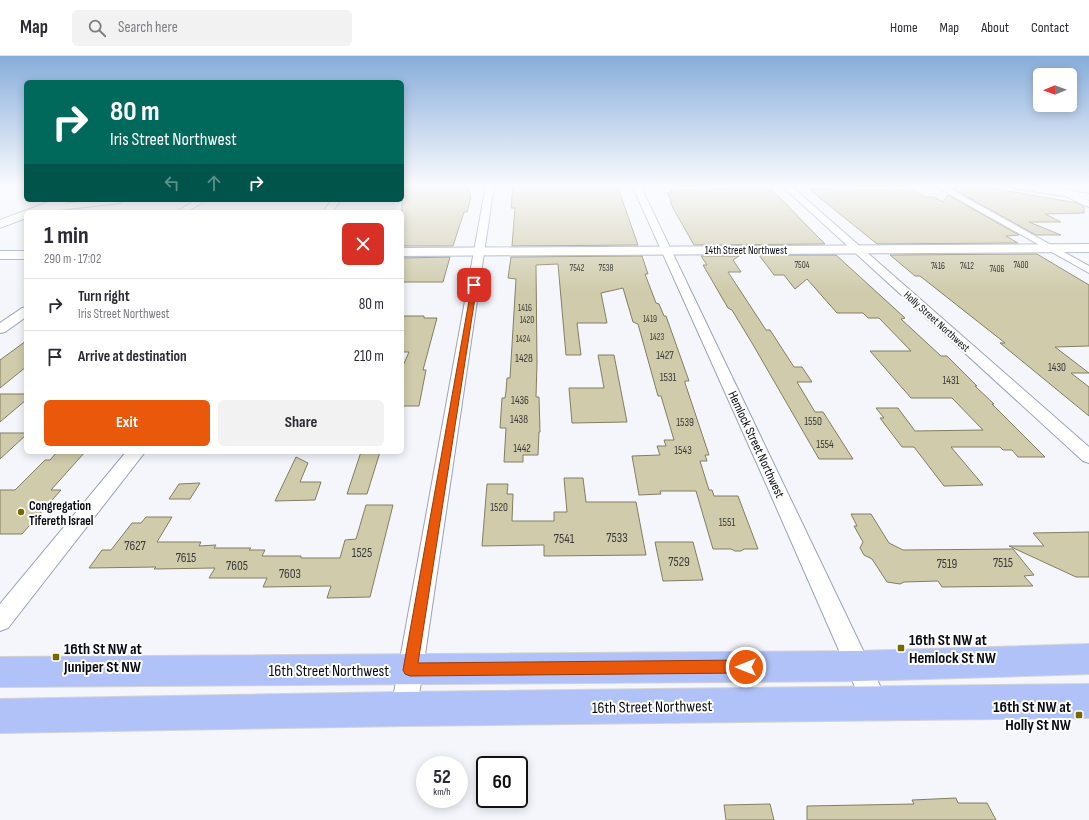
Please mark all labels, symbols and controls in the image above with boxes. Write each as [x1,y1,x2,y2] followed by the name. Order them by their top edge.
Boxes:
[72,10,352,46] search box
[20,16,48,39] text: Map
[86,17,108,39] icon: search
[118,18,178,37] text: Search here
[890,19,918,36] text: Home
[940,19,959,36] text: Map
[981,19,1009,36] text: About
[1031,19,1069,36] text: Contact
[1033,68,1077,112] north arrow
[1033,68,1077,112] map controls
[110,95,159,128] text: 80 m
[44,96,96,148] icon: right
[110,129,237,150] text: Iris Street Northwest
[161,172,183,194] icon: left
[203,172,225,194] icon: ahead
[245,172,267,194] icon: right
[44,221,89,250] text: 1 min
[342,223,384,265] button: close
[705,244,788,257] street label: 14th Street Northwest
[44,251,101,267] text: 290 m · 17:02
[795,260,810,271] house number: 7504
[1014,260,1028,271] house number: 7400
[931,261,945,272] house number: 7416
[960,261,974,272] house number: 7412
[570,263,585,274] house number: 7542
[599,263,614,274] house number: 7538
[990,264,1004,275] house number: 7406
[457,268,491,302] pin
[463,274,485,296] icon: arrive
[78,287,130,306] text: Turn right
[901,288,973,355] street label: Holly Street Northwest
[44,294,66,316] icon: right
[359,295,384,314] text: 80 m
[518,303,532,314] house number: 1416
[78,306,170,322] text: Iris Street Northwest
[643,314,657,325] house number: 1419
[520,315,534,326] house number: 1420
[650,332,664,343] house number: 1423
[516,334,530,345] house number: 1424
[44,346,66,368] icon: arrive
[78,347,187,366] text: Arrive at destination
[354,347,384,366] text: 210 m
[656,349,674,362] house number: 1427
[515,352,533,365] house number: 1428
[1048,361,1066,374] house number: 1430
[660,371,677,384] house number: 1531
[943,374,960,387] house number: 1431
[724,388,788,501] street label: Hemlock Street Northwest
[511,394,529,407] house number: 1436
[44,400,210,446] button: Exit
[218,400,384,446] button: Share
[510,413,528,426] house number: 1438
[804,415,822,428] house number: 1550
[676,416,694,429] house number: 1539
[816,438,834,451] house number: 1554
[513,442,531,455] house number: 1442
[674,444,692,457] house number: 1543
[29,498,94,529] place label: Congregation Tifereth Israel
[490,501,508,514] house number: 1520
[16,507,26,517] marker: Congregation Tifereth Israel
[719,516,735,529] house number: 1551
[606,530,628,546] house number: 7533
[554,531,575,547] house number: 7541
[124,538,147,554] house number: 7627
[352,545,372,561] house number: 1525
[176,550,196,566] house number: 7615
[668,554,690,570] house number: 7529
[993,555,1013,571] house number: 7515
[937,556,958,572] house number: 7519
[226,558,248,574] house number: 7605
[279,566,301,582] house number: 7603
[909,631,997,668] place label: 16th St NW at Hemlock St NW
[63,640,142,677] place label: 16th St NW at Juniper St NW
[896,643,906,653] marker: 16th St NW at Hemlock St NW
[725,646,767,688] position arrow
[51,652,61,662] marker: 16th St NW at Juniper St NW
[269,662,389,681] street label: 16th Street Northwest
[592,697,713,718] street label: 16th Street Northwest
[993,698,1072,735] place label: 16th St NW at Holly St NW
[1074,710,1084,720] marker: 16th St NW at Holly St NW
[476,756,528,808] speed limit sign: 60
[433,765,451,789] text: 52
[433,786,451,798] text: km/h

